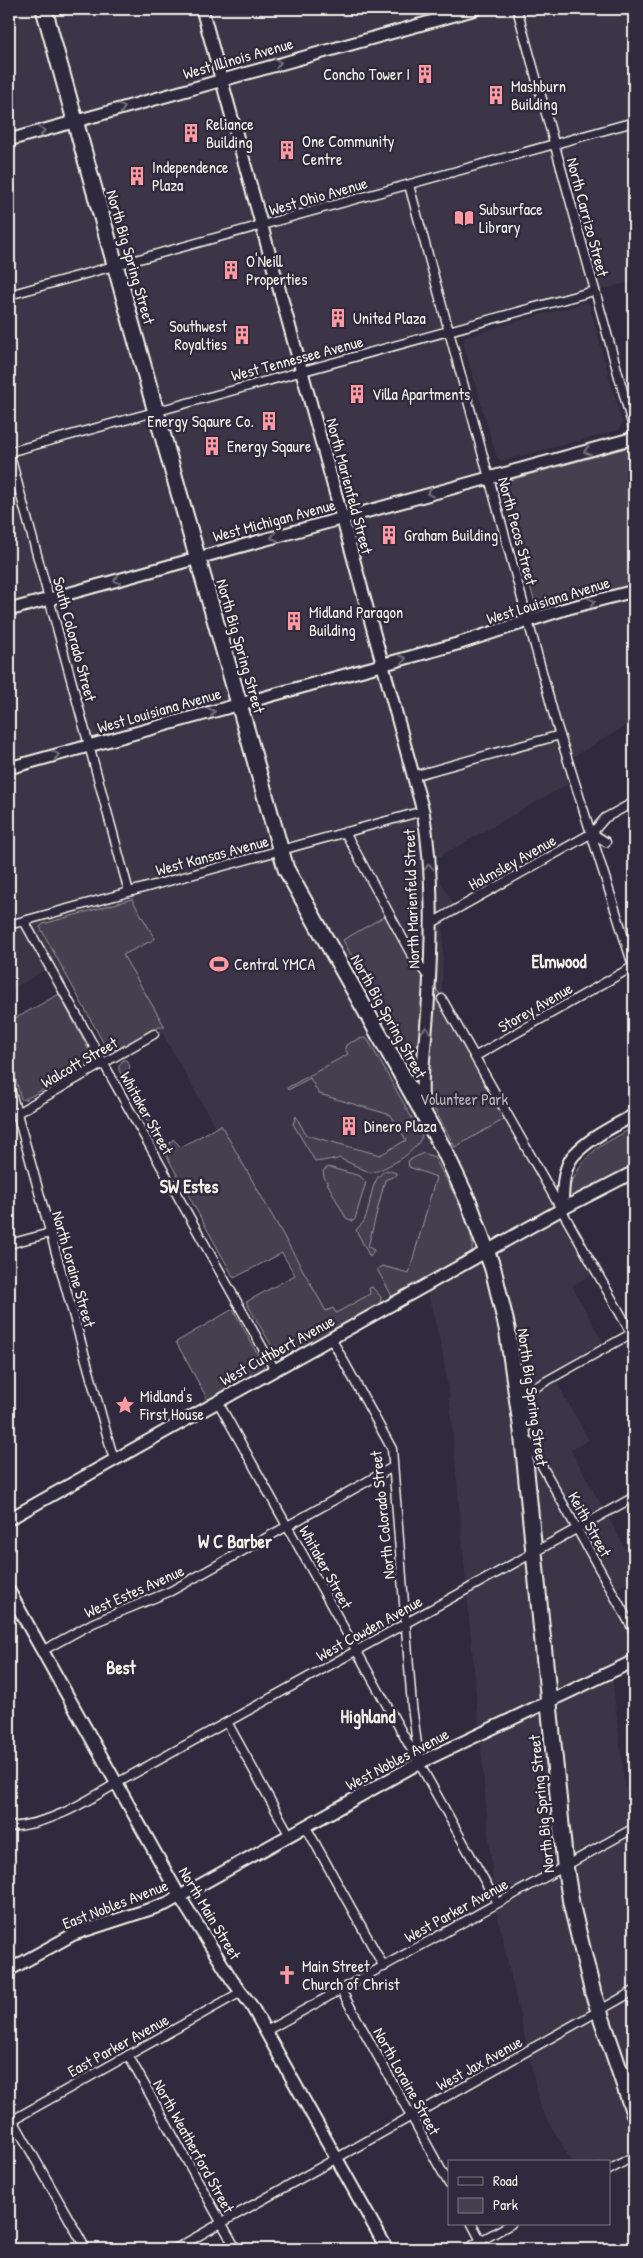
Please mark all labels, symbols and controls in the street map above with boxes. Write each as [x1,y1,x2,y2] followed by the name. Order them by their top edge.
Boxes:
[180,32,296,84] street label: West Illinois Avenue
[274,58,283,69] one-way arrow
[323,63,410,85] place label: Concho Tower I
[414,63,436,85] building icon: Concho Tower I
[511,75,566,115] place label: Mashburn Building
[485,84,507,106] building icon: Mashburn Building
[118,104,126,114] one-way arrow
[206,113,254,153] place label: Reliance Building
[180,122,202,144] building icon: Reliance Building
[38,126,47,137] one-way arrow
[302,130,395,170] place label: One Community Centre
[276,139,298,161] building icon: One Community Centre
[562,155,615,279] street label: North Carrizo Street
[152,156,229,196] place label: Independence Plaza
[126,165,148,187] building icon: Independence Plaza
[266,171,370,221] street label: West Ohio Avenue
[101,187,161,327] street label: North Big Spring Street
[479,198,543,238] place label: Subsurface Library
[453,207,475,229] library icon: Subsurface Library
[246,250,307,290] place label: O'Neill Properties
[220,259,242,281] building icon: O'Neill Properties
[327,307,349,329] building icon: United Plaza
[353,307,426,329] place label: United Plaza
[169,315,227,355] place label: Southwest Royalties
[231,324,253,346] building icon: Southwest Royalties
[229,330,366,386] street label: West Tennessee Avenue
[346,383,368,405] building icon: Villa Apartments
[372,383,470,405] place label: Villa Apartments
[147,410,254,432] place label: Energy Sqaure Co.
[258,410,280,432] building icon: Energy Sqaure Co.
[321,416,379,557] street label: North Marienfeld Street
[201,435,223,457] building icon: Energy Sqaure
[227,435,312,457] place label: Energy Sqaure
[584,445,592,455] one-way arrow
[493,475,543,588] street label: North Pecos Street
[427,488,435,498] one-way arrow
[210,493,338,547] street label: West Michigan Avenue
[378,524,400,546] building icon: Graham Building
[404,524,498,546] place label: Graham Building
[270,531,278,541] one-way arrow
[484,571,613,629] street label: West Louisiana Avenue
[48,574,102,704] street label: South Colorado Street
[113,574,122,585] one-way arrow
[211,576,271,716] street label: North Big Spring Street
[587,597,596,608] one-way arrow
[309,601,403,641] place label: Midland Paragon Building
[283,610,305,632] building icon: Midland Paragon Building
[398,655,406,665] one-way arrow
[95,682,224,738] street label: West Louisiana Avenue
[208,707,216,717] one-way arrow
[51,751,59,761] one-way arrow
[398,828,424,969] street label: North Marienfeld Street
[153,829,272,881] street label: West Kansas Avenue
[464,829,560,895] street label: Holmsley Avenue
[423,863,434,871] one-way arrow
[532,949,586,974] district label: Elmwood
[346,950,432,1082] street label: North Big Spring Street
[208,953,230,975] sports icon: Central YMCA
[234,953,316,975] place label: Central YMCA
[494,976,577,1037] street label: Storey Avenue
[420,1025,431,1033] one-way arrow
[37,1031,122,1093] street label: Walcott Street
[115,1067,179,1159] street label: Whitaker Street
[420,1088,508,1110] park label: Volunteer Park
[338,1115,360,1137] building icon: Dinero Plaza
[364,1115,436,1137] place label: Dinero Plaza
[160,1174,218,1199] district label: SW Estes
[47,1208,101,1330] street label: North Loraine Street
[216,1309,339,1391] street label: West Cuthbert Avenue
[512,1327,554,1468] street label: North Big Spring Street
[139,1385,205,1425] place label: Midland's First House
[114,1394,136,1416] place icon: Midland's First House
[364,1449,400,1580] street label: North Colorado Street
[563,1487,617,1561] street label: Keith Street
[294,1521,358,1613] street label: Whitaker Street
[198,1529,272,1554] district label: W C Barber
[81,1559,188,1623] street label: West Estes Avenue
[312,1589,427,1666] street label: West Cowden Avenue
[106,1655,137,1680] district label: Best
[340,1704,396,1730] district label: Highland
[341,1722,453,1796] street label: West Nobles Avenue
[523,1733,559,1874] street label: North Big Spring Street
[174,1863,247,1964] street label: North Main Street
[400,1872,512,1948] street label: West Parker Avenue
[59,1874,171,1934] street label: East Nobles Avenue
[302,1955,400,1995] place label: Main Street Church of Christ
[276,1964,298,1986] church icon: Main Street Church of Christ
[64,2008,173,2082] street label: East Parker Avenue
[368,2023,446,2139] street label: North Loraine Street
[432,2030,527,2096] street label: West Jax Avenue
[148,2075,240,2217] street label: North Weatherford Street
[448,2160,610,2226] legend
[493,2170,518,2191] text: Road
[493,2194,518,2215] text: Park

